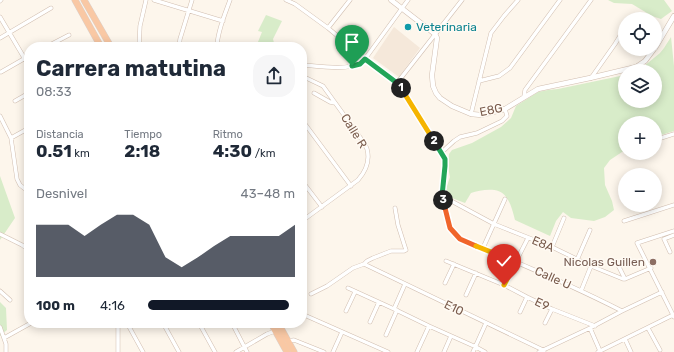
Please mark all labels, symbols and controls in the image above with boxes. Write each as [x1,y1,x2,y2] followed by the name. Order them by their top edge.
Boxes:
[618,12,662,212] map controls
[618,12,662,56] button: locate
[416,20,477,34] place label: Veterinaria
[403,22,413,32] marker: Veterinaria
[335,25,369,66] pin
[341,31,363,53] icon: arrive
[36,55,226,82] text: Carrera matutina
[253,55,295,97] button: share
[618,64,662,108] button: layers
[391,78,411,98] pin: 1
[398,81,404,94] text: 1
[36,84,71,99] text: 08:33
[478,101,504,119] street label: E8G
[338,111,370,151] street label: Calle R
[618,116,662,160] button: +
[36,128,84,141] text: Distancia
[124,128,162,141] text: Tiempo
[213,128,243,141] text: Ritmo
[424,131,444,151] pin: 2
[430,134,438,147] text: 2
[36,141,72,161] text: 0.51
[124,141,160,161] text: 2:18
[213,141,252,161] text: 4:30
[72,147,90,160] text: km
[252,147,275,160] text: /km
[618,168,662,212] button: −
[36,186,87,201] text: Desnivel
[241,186,295,201] text: 43–48 m
[433,190,453,210] pin: 3
[439,193,447,206] text: 3
[530,233,556,255] street label: E8A
[487,244,521,285] pin
[493,250,515,272] icon: check
[564,255,645,269] place label: Nicolas Guillen
[648,257,658,267] marker: Nicolas Guillen
[533,264,573,292] street label: Calle U
[533,295,551,313] street label: E9
[442,297,466,319] street label: E10
[36,298,75,313] text: 100 m
[100,298,125,313] text: 4:16

